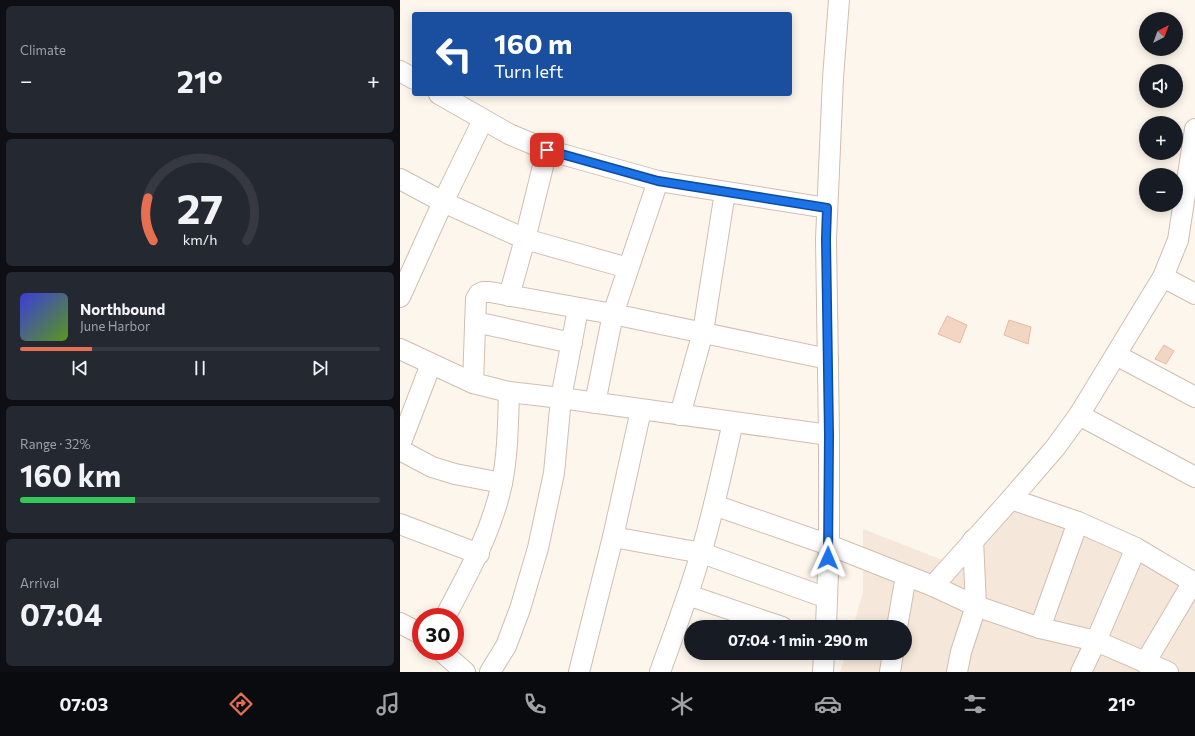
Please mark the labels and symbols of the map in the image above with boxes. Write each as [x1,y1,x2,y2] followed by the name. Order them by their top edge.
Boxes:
[1139,12,1183,56] north arrow
[530,133,564,167] pin
[807,537,849,579] position arrow
[412,608,464,660] speed limit sign: 30

